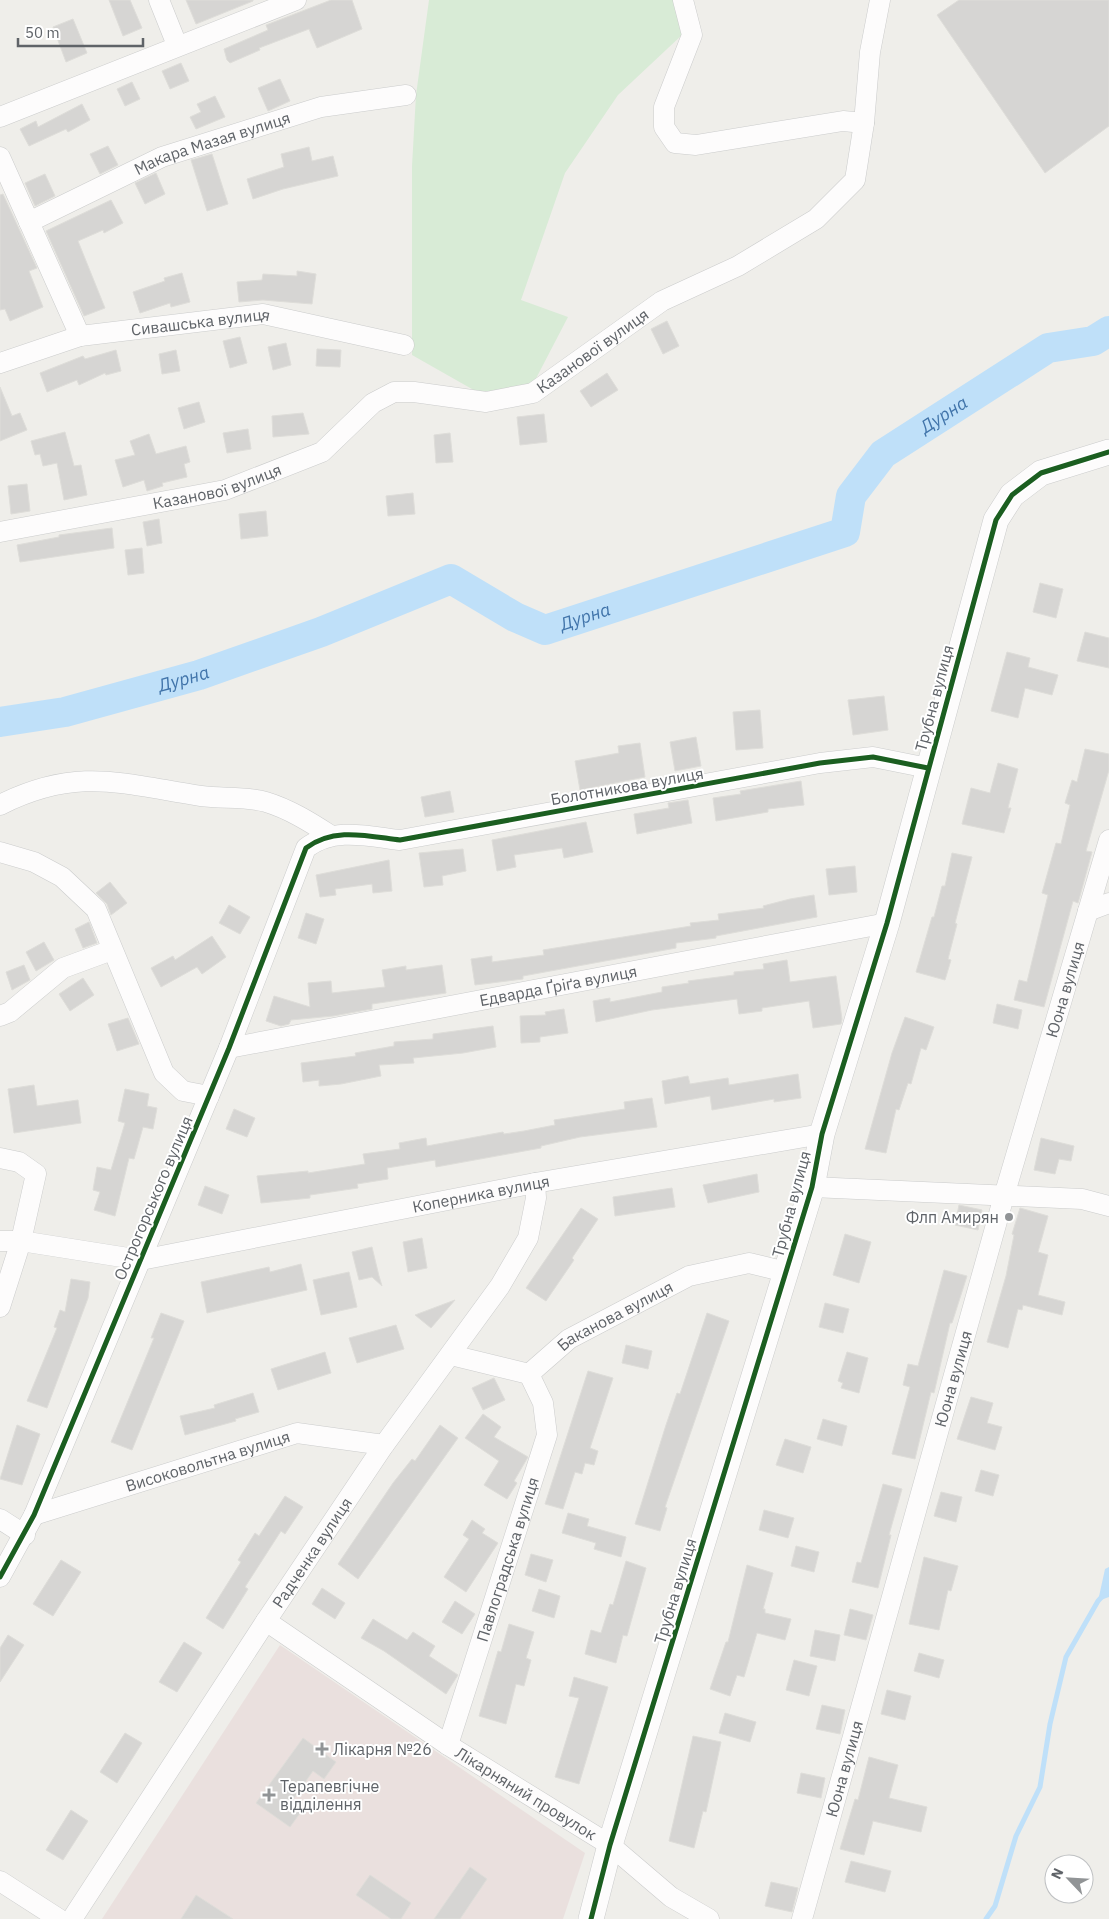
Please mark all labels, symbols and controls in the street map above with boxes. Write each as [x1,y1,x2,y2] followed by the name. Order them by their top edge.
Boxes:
[18,15,142,47] scale bar
[25,23,60,42] text: 50 m
[131,107,293,179] street label: Макара Мазая вулиця
[130,304,272,340] street label: Сивашська вулиця
[533,304,652,397] street label: Казанової вулиця
[914,391,972,439] water label: Дурна
[151,459,284,513] street label: Казанової вулиця
[555,597,613,636] water label: Дурна
[910,643,958,753] street label: Трубна вулиця
[154,660,212,697] water label: Дурна
[549,763,705,809] street label: Болотникова вулиця
[1041,939,1089,1040] street label: Юона вулиця
[478,961,639,1010] street label: Едварда Ґріґа вулиця
[109,1113,197,1283] street label: Острогорського вулиця
[767,1149,815,1259] street label: Трубна вулиця
[411,1171,551,1217] street label: Коперника вулиця
[906,1207,999,1227] place label: Флп Амирян
[1003,1211,1015,1223] marker: Флп Амирян
[553,1276,676,1355] street label: Баканова вулиця
[930,1328,976,1429] street label: Юона вулиця
[123,1426,292,1496] street label: Високовольтна вулиця
[472,1474,543,1644] street label: Павлоградська вулиця
[268,1494,356,1612] street label: Радченка вулиця
[649,1536,701,1646] street label: Трубна вулиця
[821,1718,867,1819] street label: Юона вулиця
[333,1739,432,1759] place label: Лікарня №26
[315,1742,329,1756] marker: Лікарня №26
[452,1742,601,1844] street label: Лікарняний провулок
[280,1776,380,1814] place label: Терапевгічне відділення
[262,1788,276,1802] marker: Терапевгічне відділення
[1044,1854,1094,1904] north arrow
[1047,1865,1068,1882] text: N

